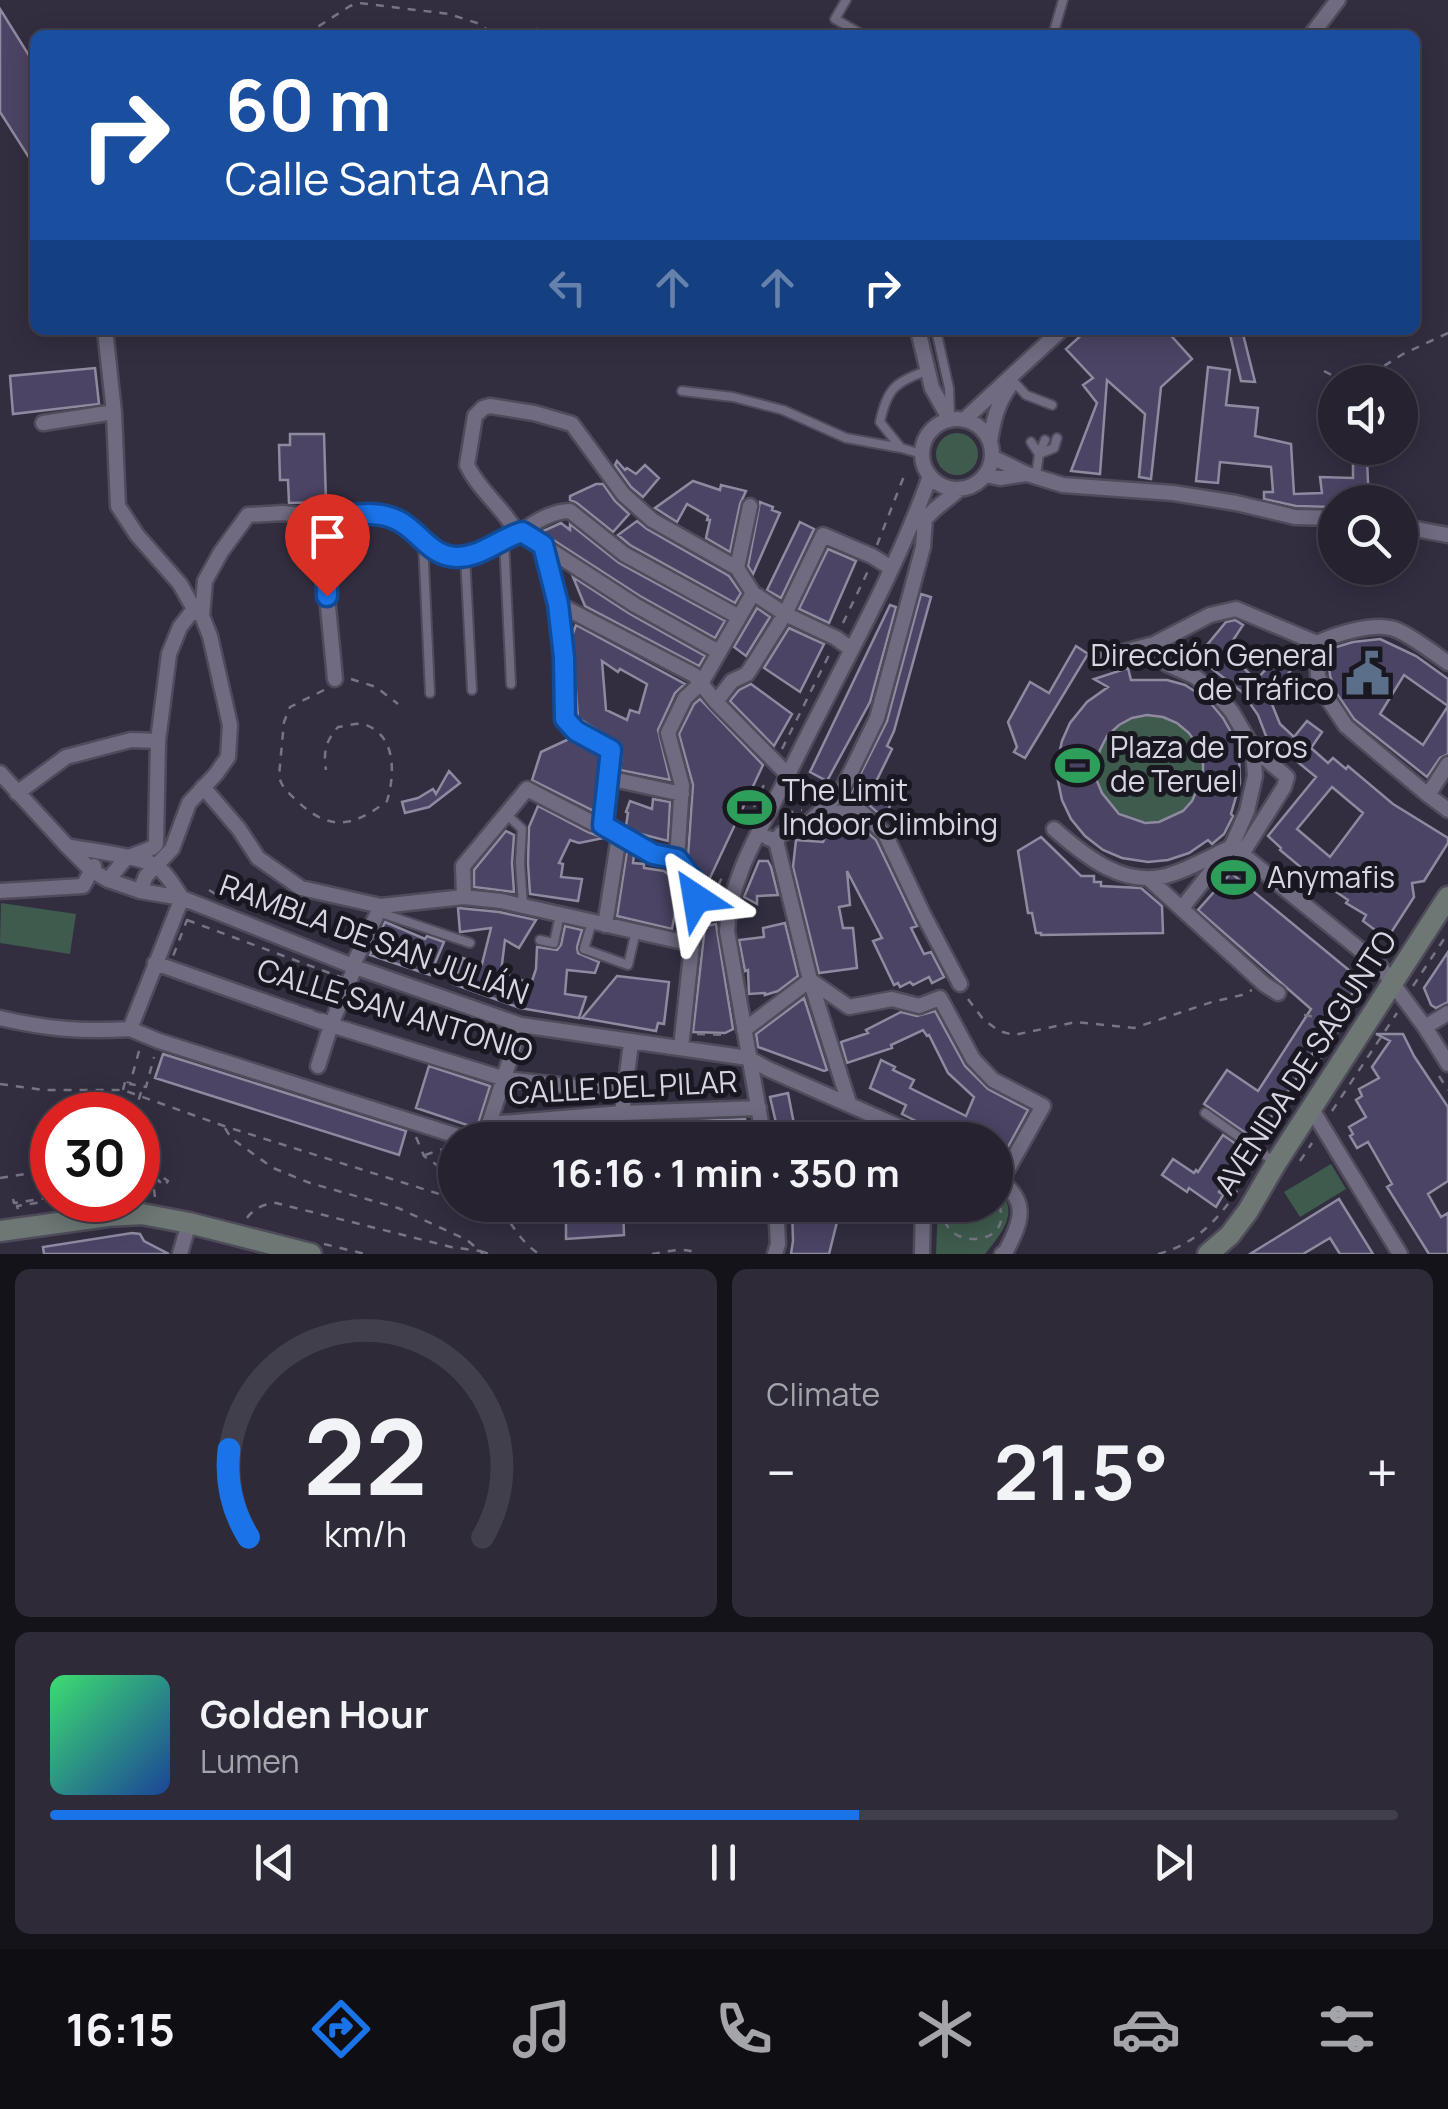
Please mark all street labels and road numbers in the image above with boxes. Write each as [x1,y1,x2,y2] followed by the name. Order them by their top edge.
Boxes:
[214,864,535,1014] street label: RAMBLA DE SAN JULIÁN
[1204,922,1405,1202] street label: AVENIDA DE SAGUNTO
[253,948,538,1071] street label: CALLE SAN ANTONIO
[507,1060,738,1113] street label: CALLE DEL PILAR

